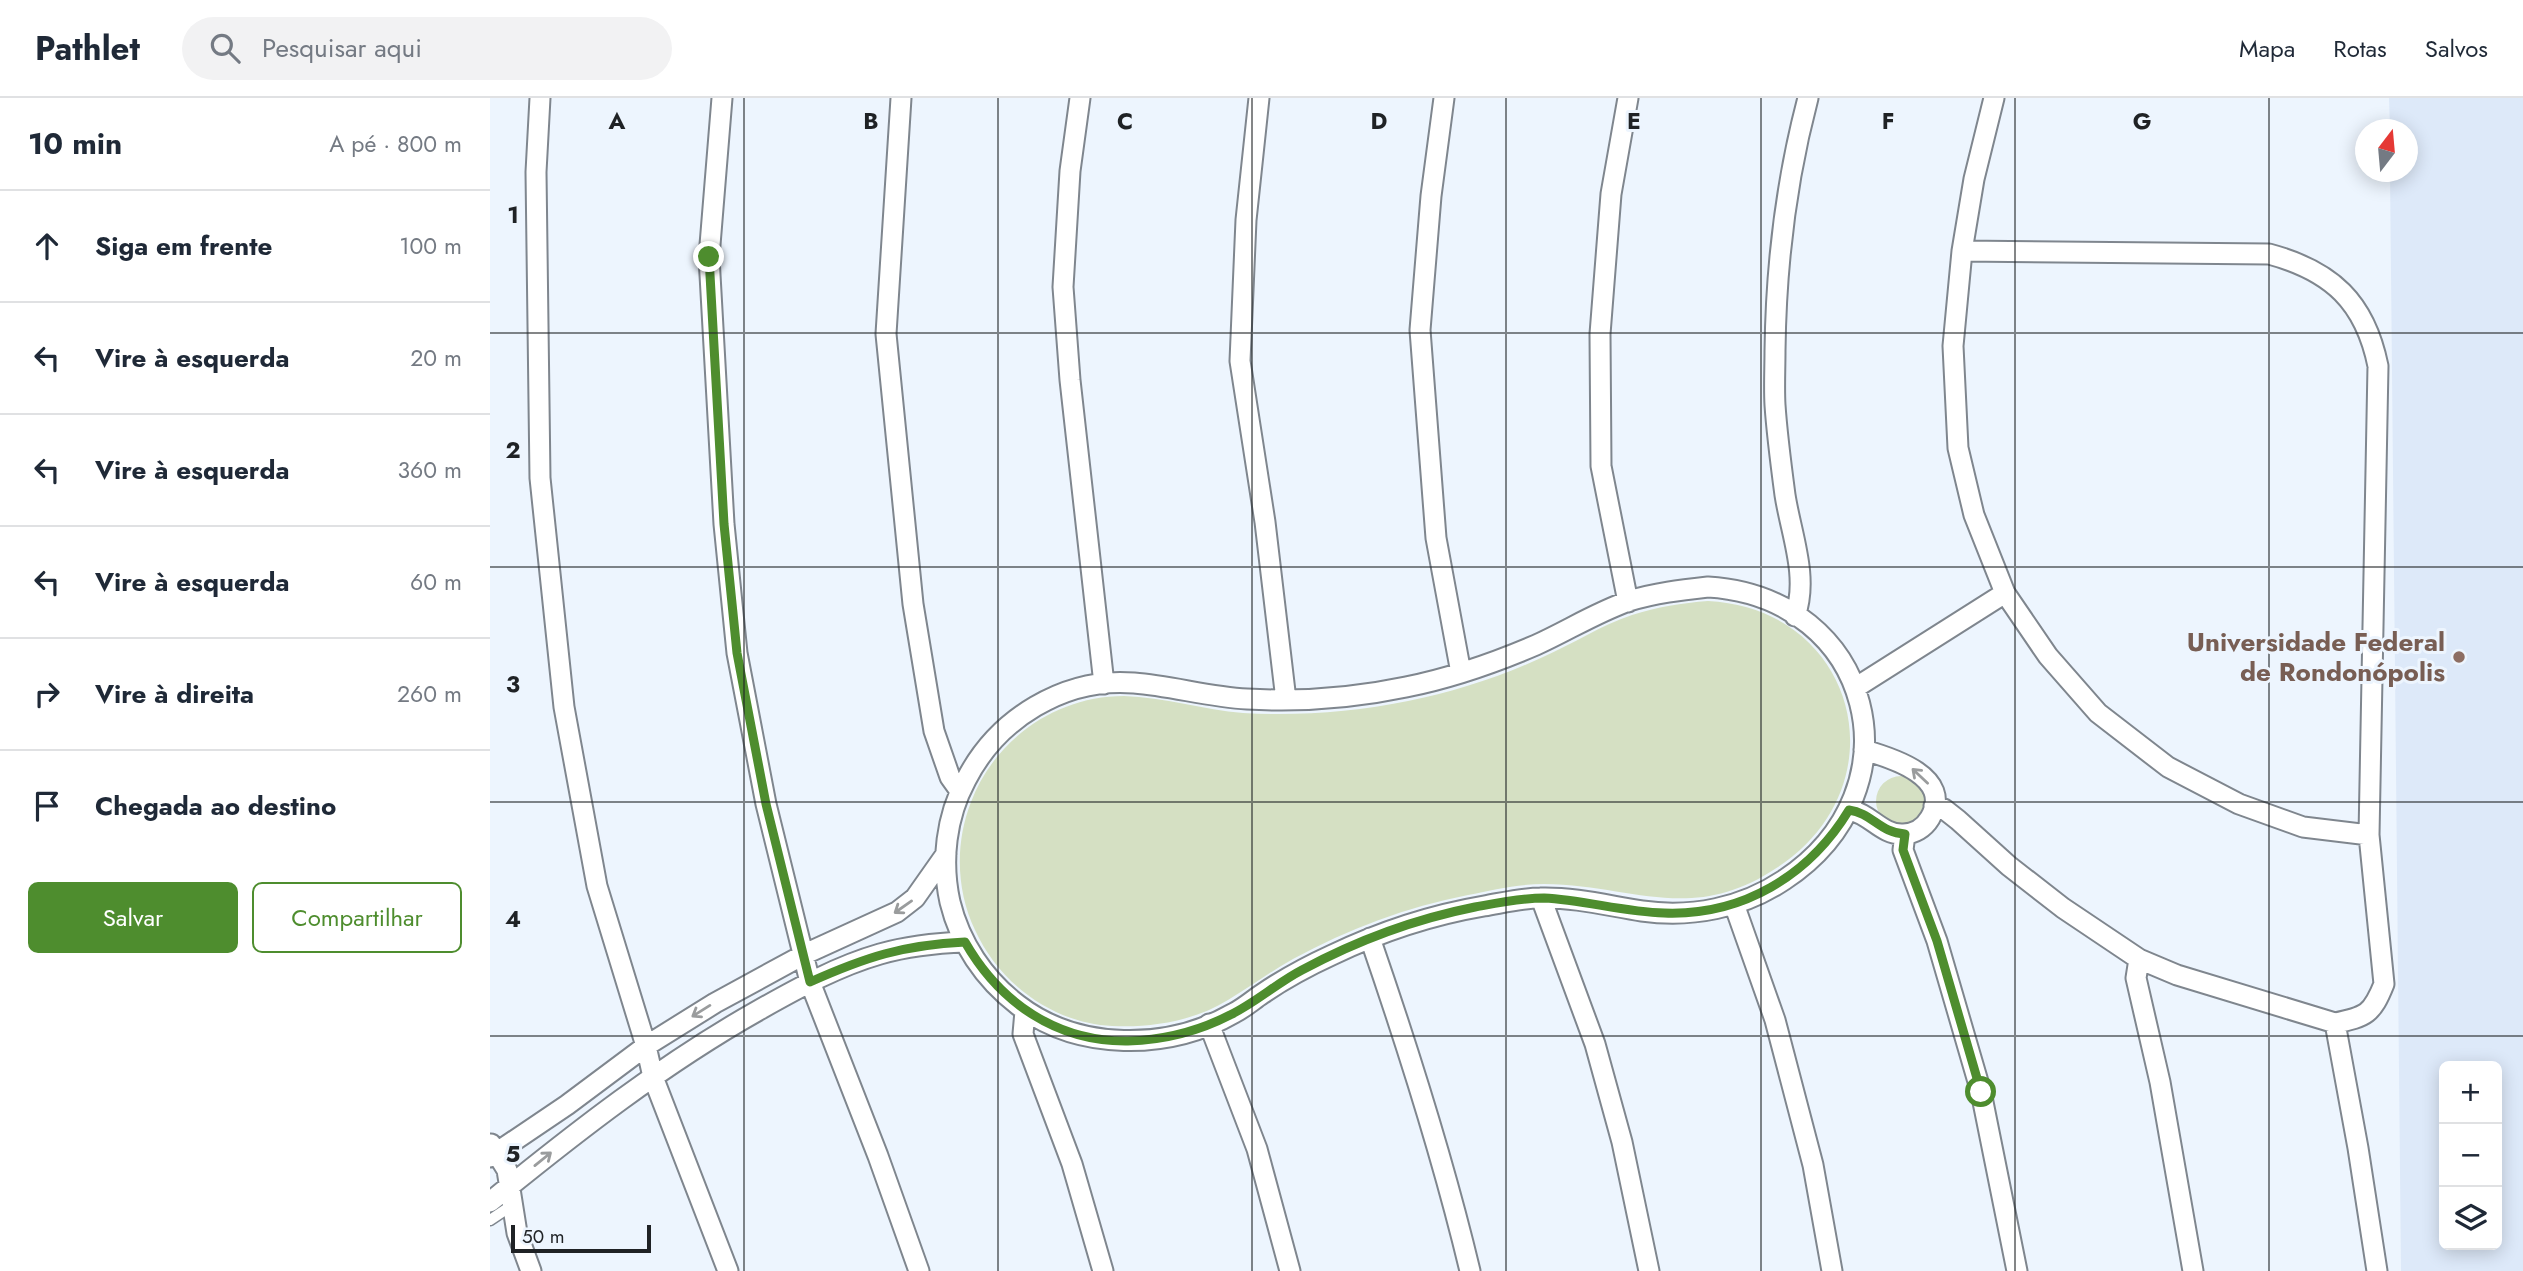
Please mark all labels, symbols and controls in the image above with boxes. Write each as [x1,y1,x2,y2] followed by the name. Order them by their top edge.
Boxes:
[182,17,672,80] search box
[35,25,140,72] text: Pathlet
[206,29,244,67] icon: search
[262,29,422,67] text: Pesquisar aqui
[2239,31,2295,66] text: Mapa
[2333,31,2387,66] text: Rotas
[2425,31,2488,66] text: Salvos
[608,104,626,138] text: A
[863,104,879,138] text: B
[1117,104,1133,138] text: C
[1371,104,1388,138] text: D
[1627,104,1641,138] text: E
[1882,104,1894,138] text: F
[2133,104,2151,138] text: G
[2355,119,2418,182] north arrow
[28,122,122,165] text: 10 min
[329,127,462,161] text: A pé · 800 m
[507,198,519,232] text: 1
[28,227,66,265] icon: ahead
[95,227,272,265] text: Siga em frente
[399,229,462,263] text: 100 m
[693,241,724,272] route end
[28,339,66,377] icon: left
[95,339,290,377] text: Vire à esquerda
[410,341,462,375] text: 20 m
[505,433,521,467] text: 2
[28,451,66,489] icon: left
[95,451,290,489] text: Vire à esquerda
[398,453,462,487] text: 360 m
[28,563,66,601] icon: left
[95,563,290,601] text: Vire à esquerda
[410,565,462,599] text: 60 m
[2187,623,2445,691] place label: Universidade Federal de Rondonópolis
[2451,649,2467,665] marker: Universidade Federal de Rondonópolis
[506,667,520,701] text: 3
[28,675,66,713] icon: right
[95,675,254,713] text: Vire à direita
[397,677,462,711] text: 260 m
[1912,768,1930,785] one-way arrow
[28,787,66,825] icon: arrive
[95,787,336,825] text: Chegada ao destino
[28,882,238,953] button: Salvar
[252,882,462,953] button: Compartilhar
[894,900,913,914] one-way arrow
[505,902,521,936] text: 4
[692,1005,712,1019] one-way arrow
[2439,1061,2502,1250] map controls
[2439,1061,2502,1124] button: +
[1965,1076,1996,1107] route start
[2439,1124,2502,1187] button: −
[506,1137,520,1171] text: 5
[534,1152,552,1167] one-way arrow
[2439,1187,2502,1250] button: layers
[511,1222,651,1254] scale bar
[522,1223,565,1250] text: 50 m

